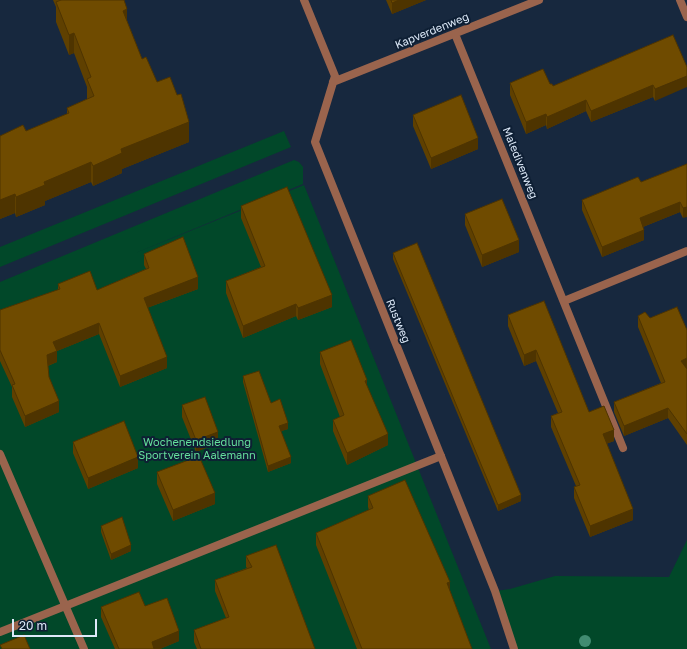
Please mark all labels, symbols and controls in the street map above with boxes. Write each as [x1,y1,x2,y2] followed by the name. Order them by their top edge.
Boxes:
[393,10,471,52] street label: Kapverdenweg
[500,125,540,201] street label: Maledivenweg
[383,297,413,345] street label: Rustweg
[138,436,256,462] park label: Wochenendsiedlung Sportverein Aalemann
[14,611,99,637] scale bar
[19,618,47,633] text: 20 m

